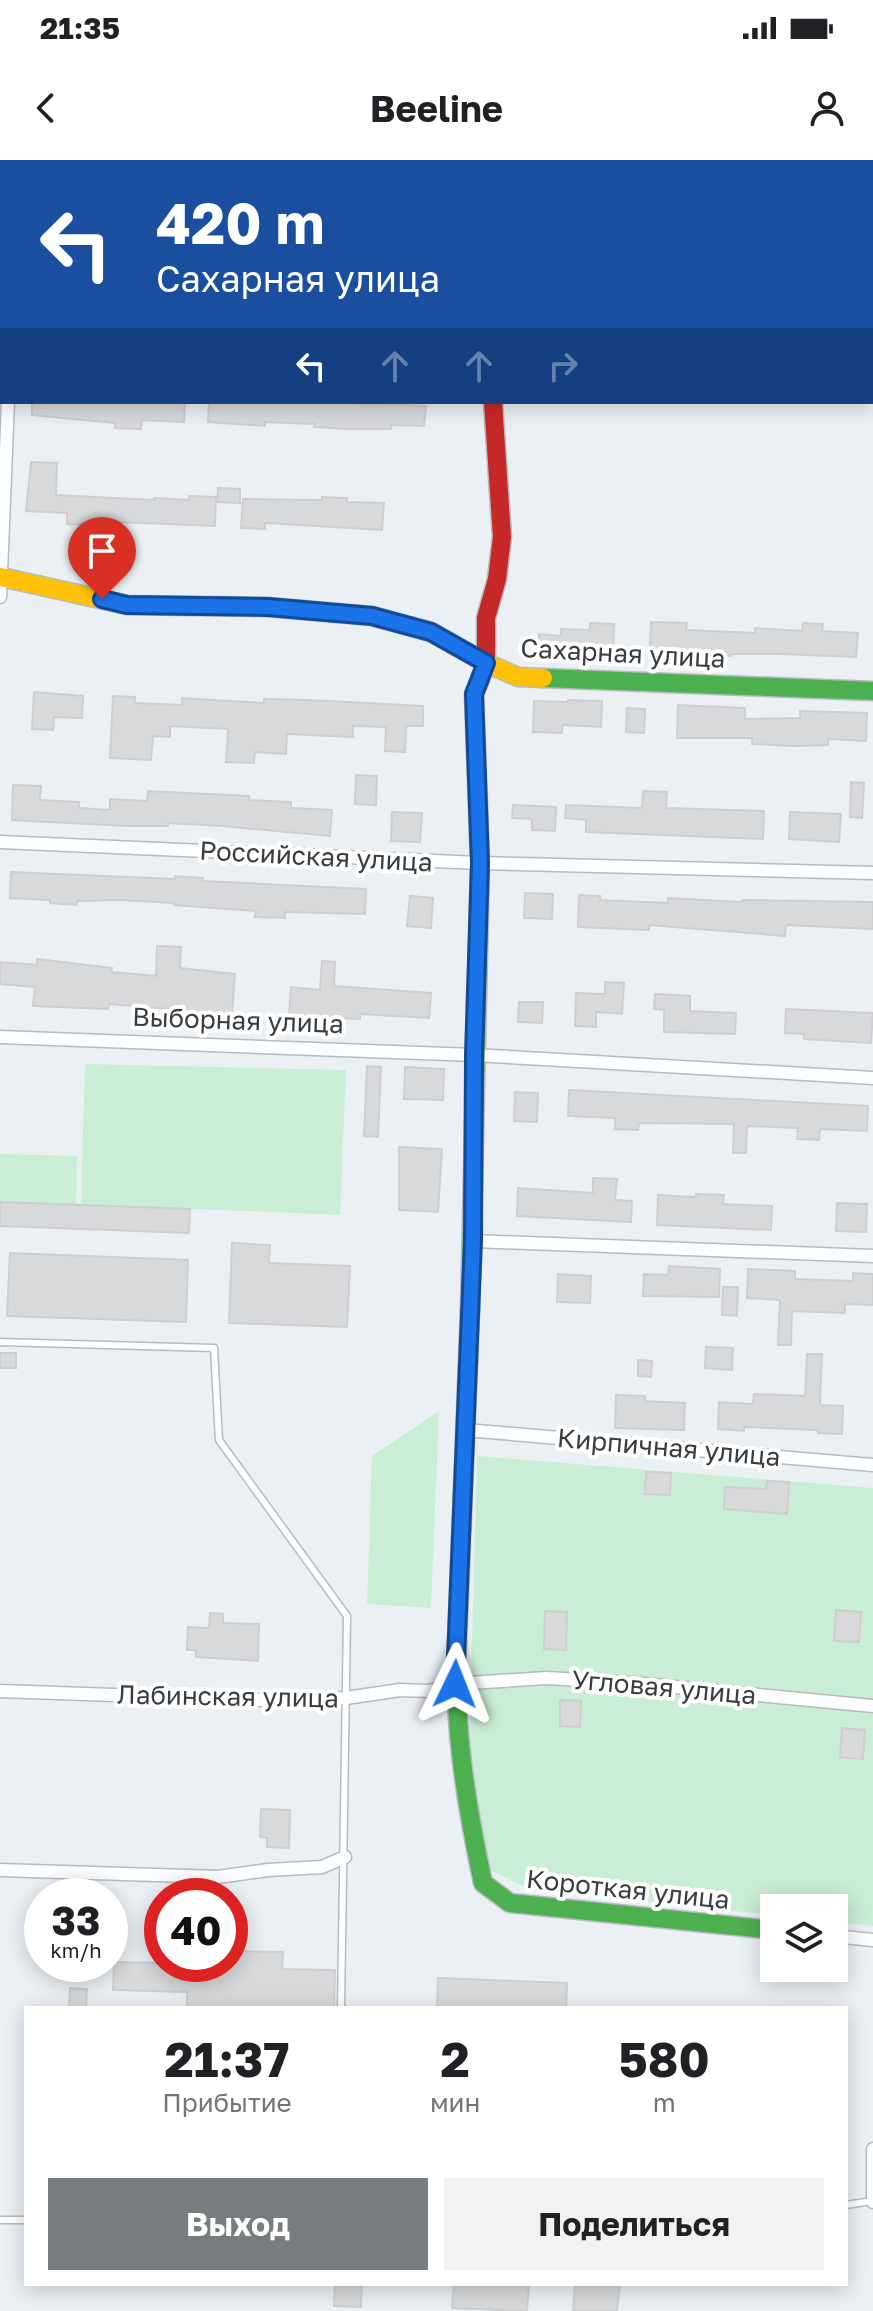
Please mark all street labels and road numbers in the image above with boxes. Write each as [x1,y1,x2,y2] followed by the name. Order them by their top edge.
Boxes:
[520,632,726,674] street label: Сахарная улица
[199,834,433,878] street label: Российская улица
[132,1001,344,1039] street label: Выборная улица
[556,1422,782,1472] street label: Кирпичная улица
[571,1663,757,1711] street label: Угловая улица
[117,1679,339,1713] street label: Лабинская улица
[525,1863,731,1915] street label: Короткая улица

